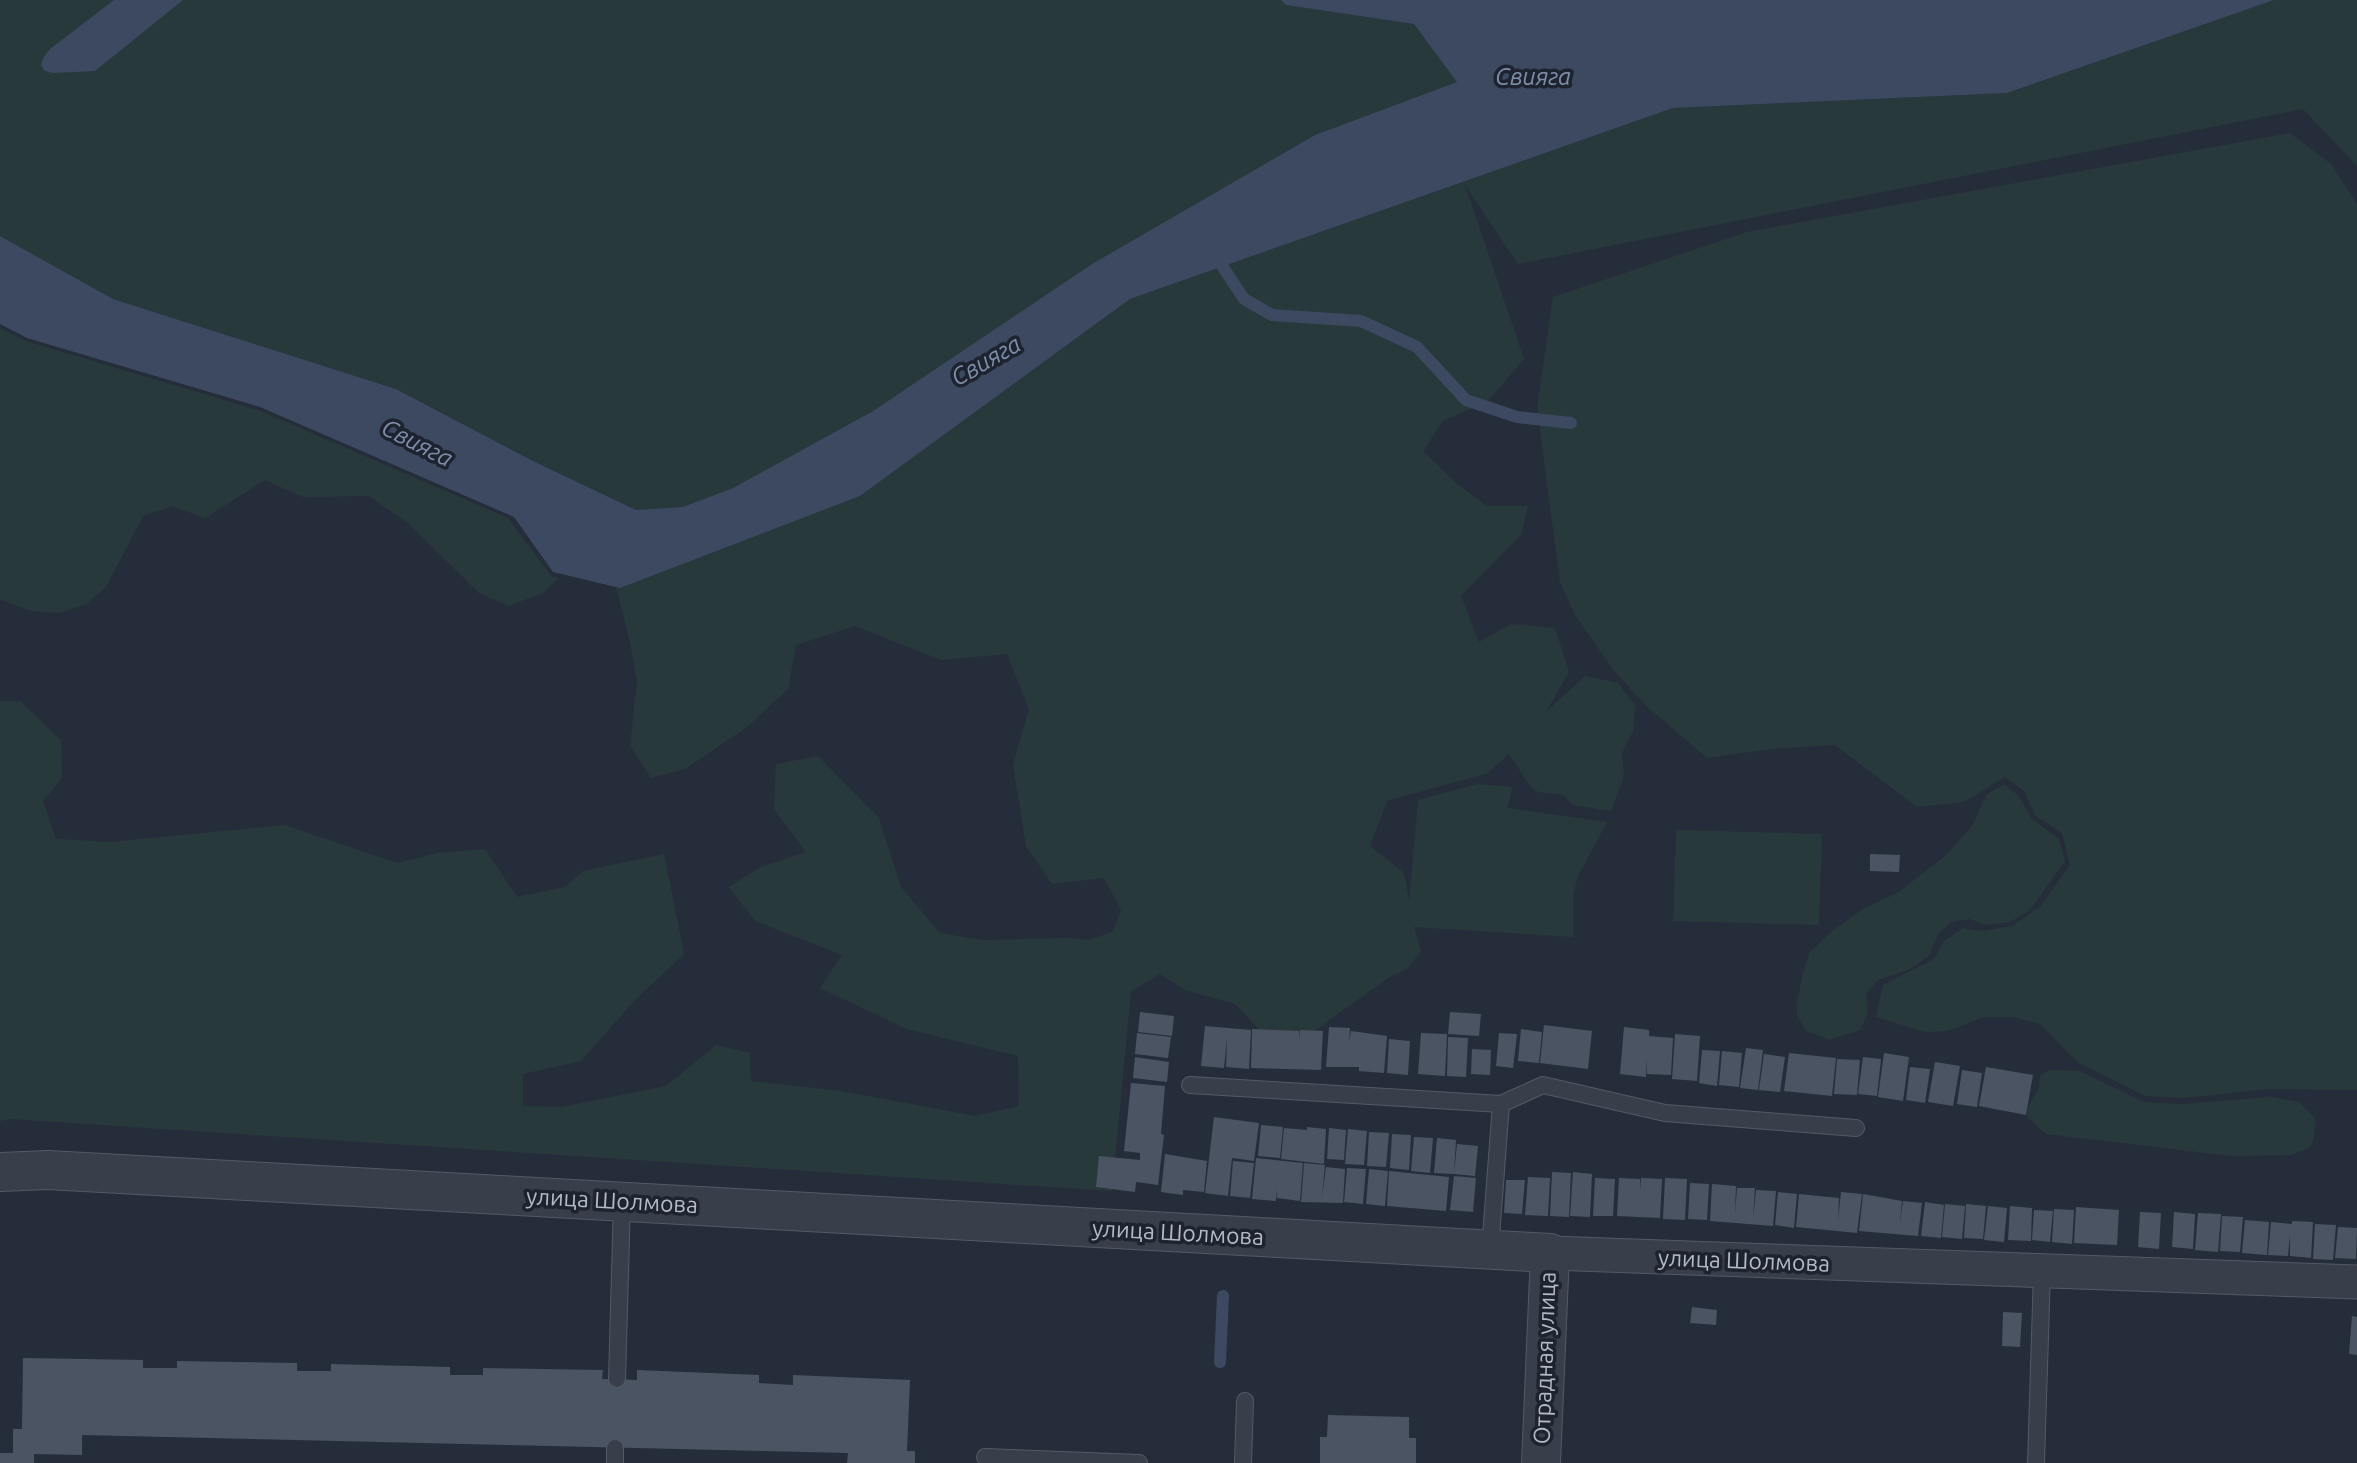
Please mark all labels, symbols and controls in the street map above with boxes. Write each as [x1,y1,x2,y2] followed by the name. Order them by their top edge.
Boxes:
[1495,63,1571,91] water label: Свияга
[946,330,1026,392] water label: Свияга
[377,413,457,473] water label: Свияга
[525,1183,699,1219] street label: улица Шолмова
[1091,1215,1265,1251] street label: улица Шолмова
[1657,1244,1831,1278] street label: улица Шолмова
[1528,1271,1562,1445] street label: Отрадная улица

